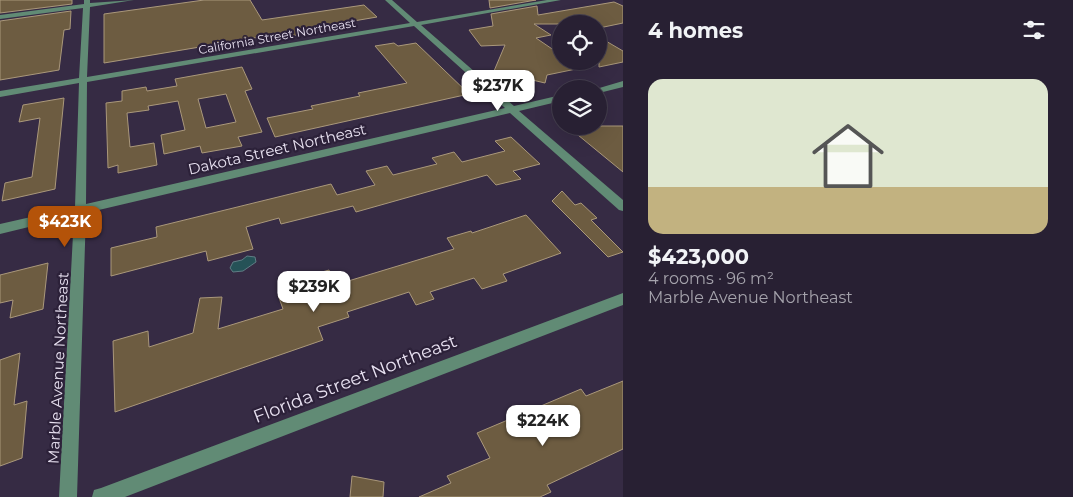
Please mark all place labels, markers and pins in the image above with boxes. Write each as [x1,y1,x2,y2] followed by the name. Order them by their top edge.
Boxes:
[463,70,533,112] pin: $237K
[30,206,100,248] pin: $423K
[279,270,349,313] pin: $239K
[508,404,578,447] pin: $224K

